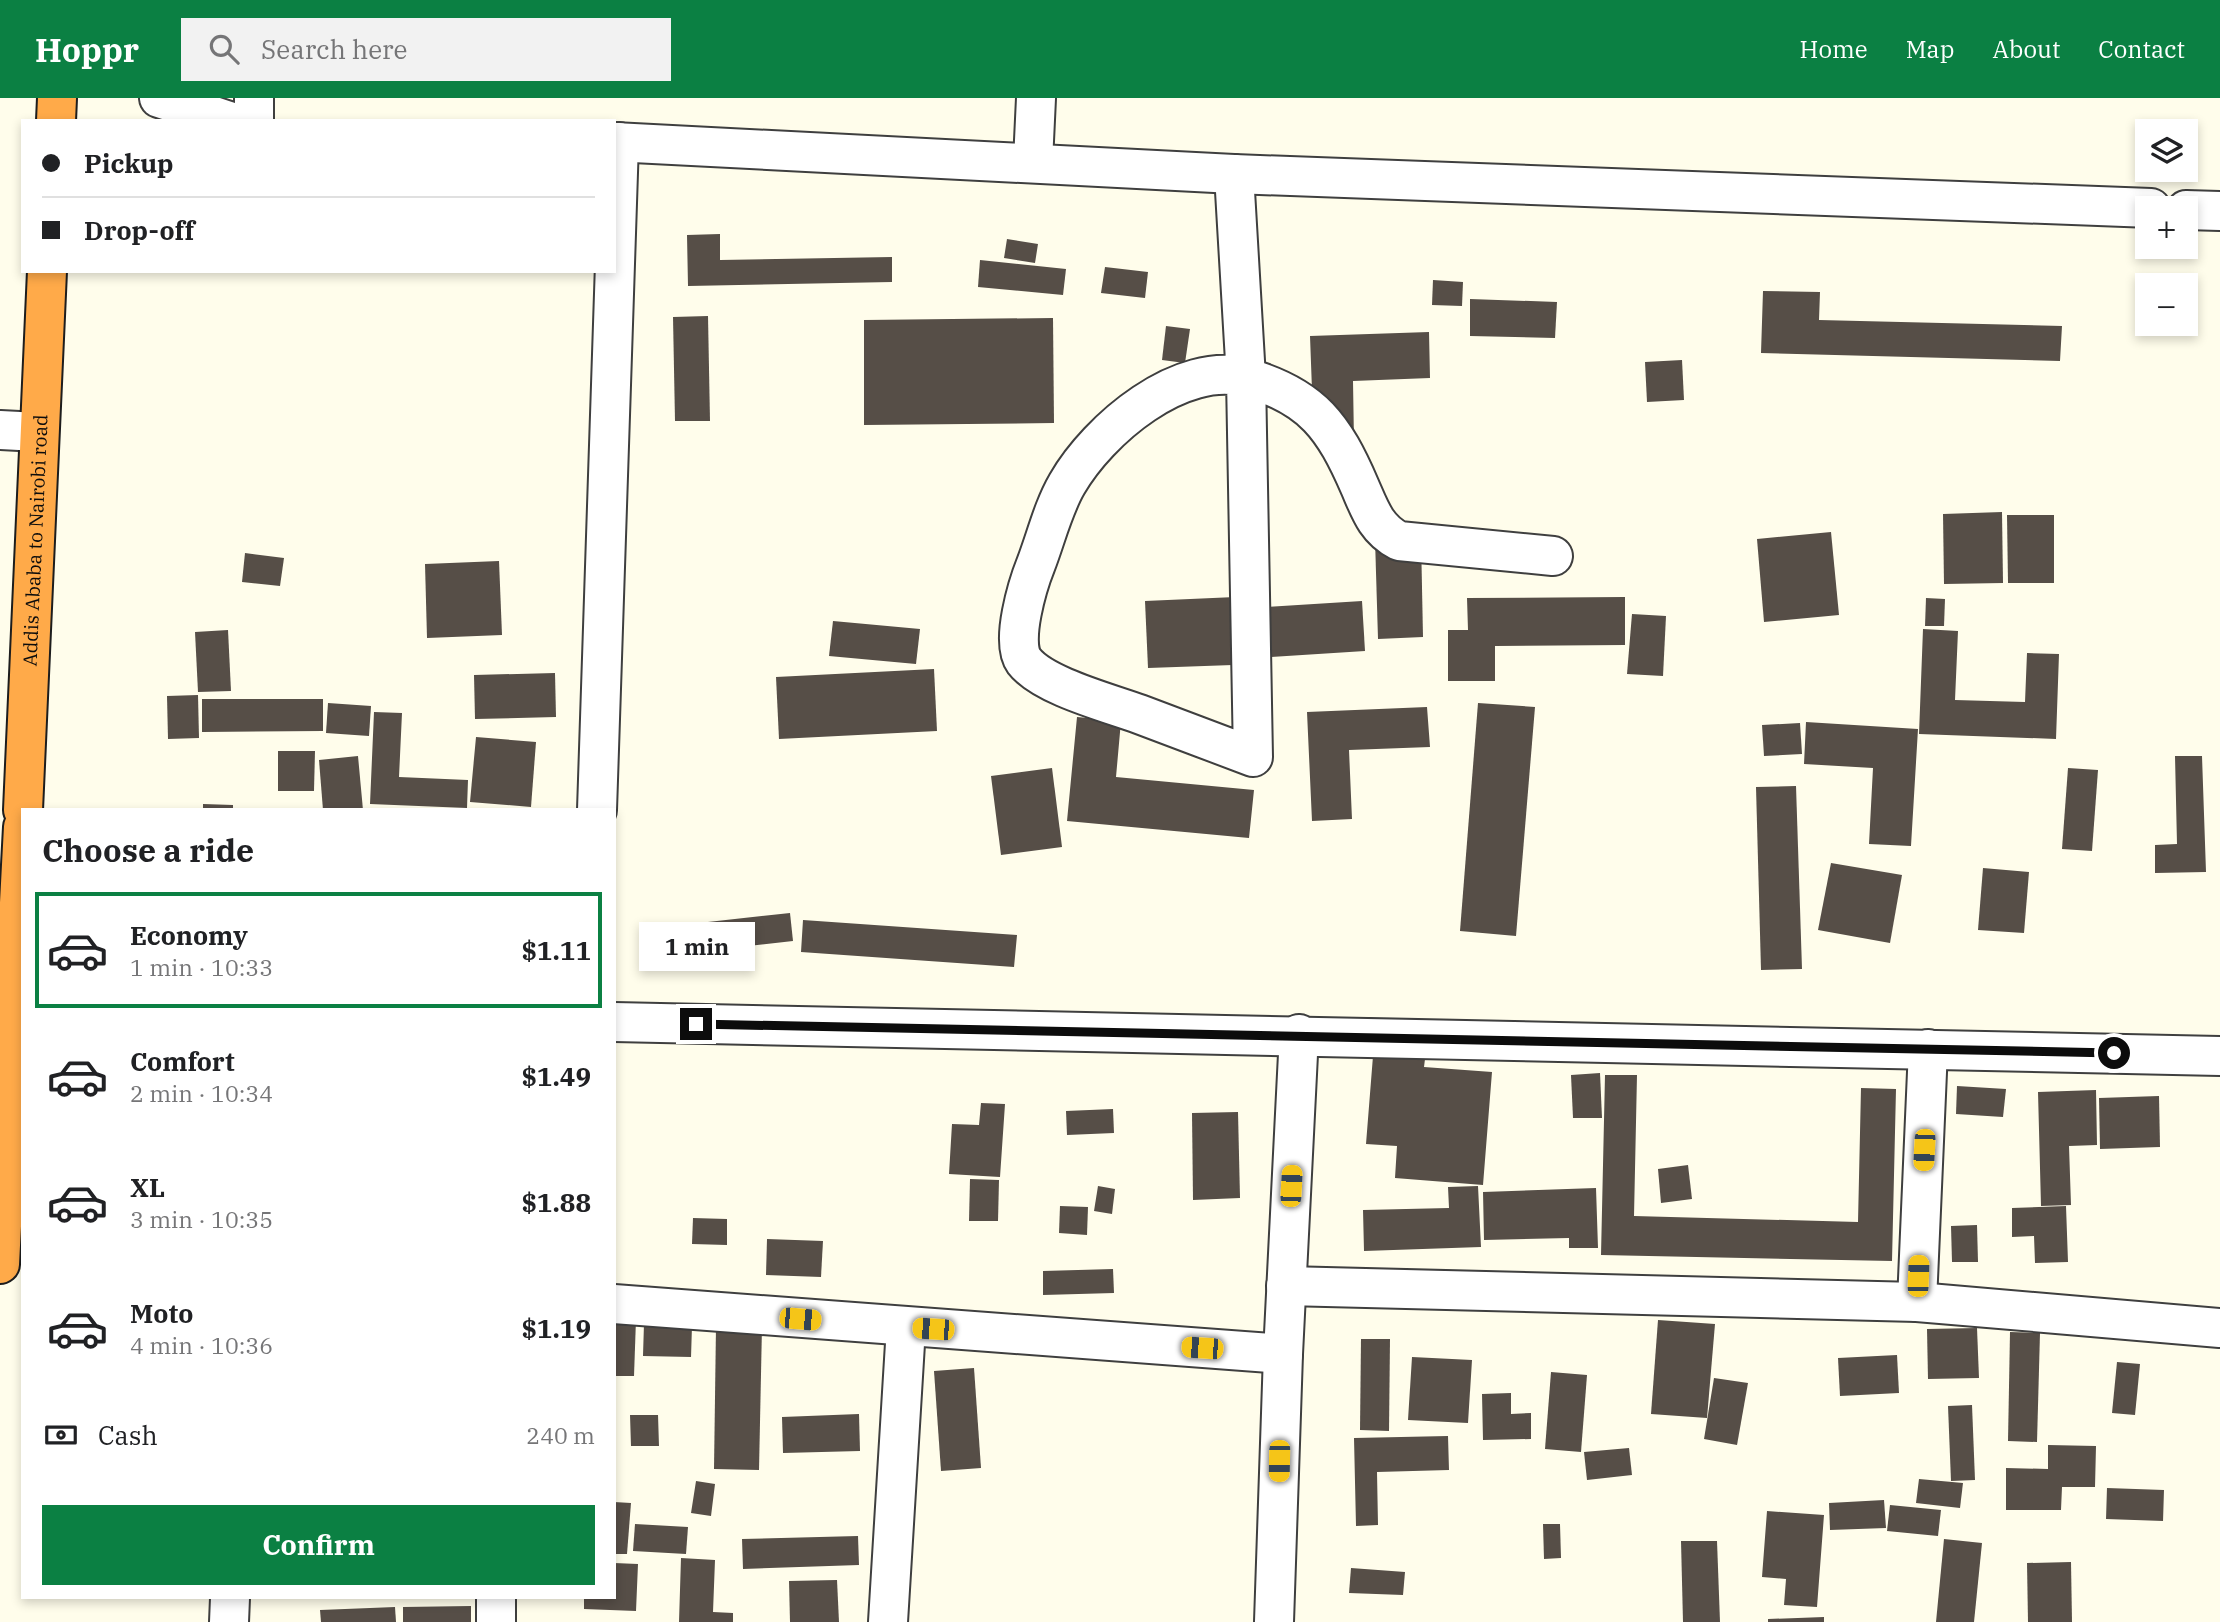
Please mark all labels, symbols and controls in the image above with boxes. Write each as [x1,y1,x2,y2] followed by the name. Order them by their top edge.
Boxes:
[181,18,671,81] search box
[35,28,139,71] text: Hoppr
[205,30,243,68] icon: search
[261,32,408,66] text: Search here
[1800,33,1868,65] text: Home
[1906,33,1954,65] text: Map
[1992,33,2060,65] text: About
[2098,33,2185,65] text: Contact
[2135,119,2198,336] map controls
[2135,119,2198,182] button: layers
[84,146,174,180] text: Pickup
[2135,196,2198,259] button: +
[84,213,195,247] text: Drop-off
[2135,273,2198,336] button: −
[17,414,53,667] street label: Addis Ababa to Nairobi road
[42,829,254,871] text: Choose a ride
[130,918,248,952] text: Economy
[46,919,109,982] icon: car
[638,922,754,972] callout: 1 min
[665,931,729,961] text: 1 min
[521,933,591,967] text: $1.11
[130,952,273,982] text: 1 min · 10:33
[680,1008,712,1040] route end
[2098,1037,2130,1069] route start
[130,1044,235,1078] text: Comfort
[46,1045,109,1108] icon: car
[521,1059,591,1093] text: $1.49
[130,1078,273,1108] text: 2 min · 10:34
[1913,1128,1936,1172] car
[1280,1164,1303,1208] car
[130,1170,165,1204] text: XL
[46,1171,109,1234] icon: car
[521,1185,591,1219] text: $1.88
[130,1204,273,1234] text: 3 min · 10:35
[1907,1255,1930,1297] car
[130,1296,193,1330] text: Moto
[46,1297,109,1360] icon: car
[779,1307,822,1331] car
[521,1311,591,1345] text: $1.19
[912,1317,955,1341] car
[130,1330,273,1360] text: 4 min · 10:36
[1181,1336,1224,1360] car
[42,1416,80,1454] icon: cash
[98,1418,158,1452] text: Cash
[526,1420,595,1450] text: 240 m
[1269,1440,1290,1482] car
[42,1505,595,1585] button: Confirm

